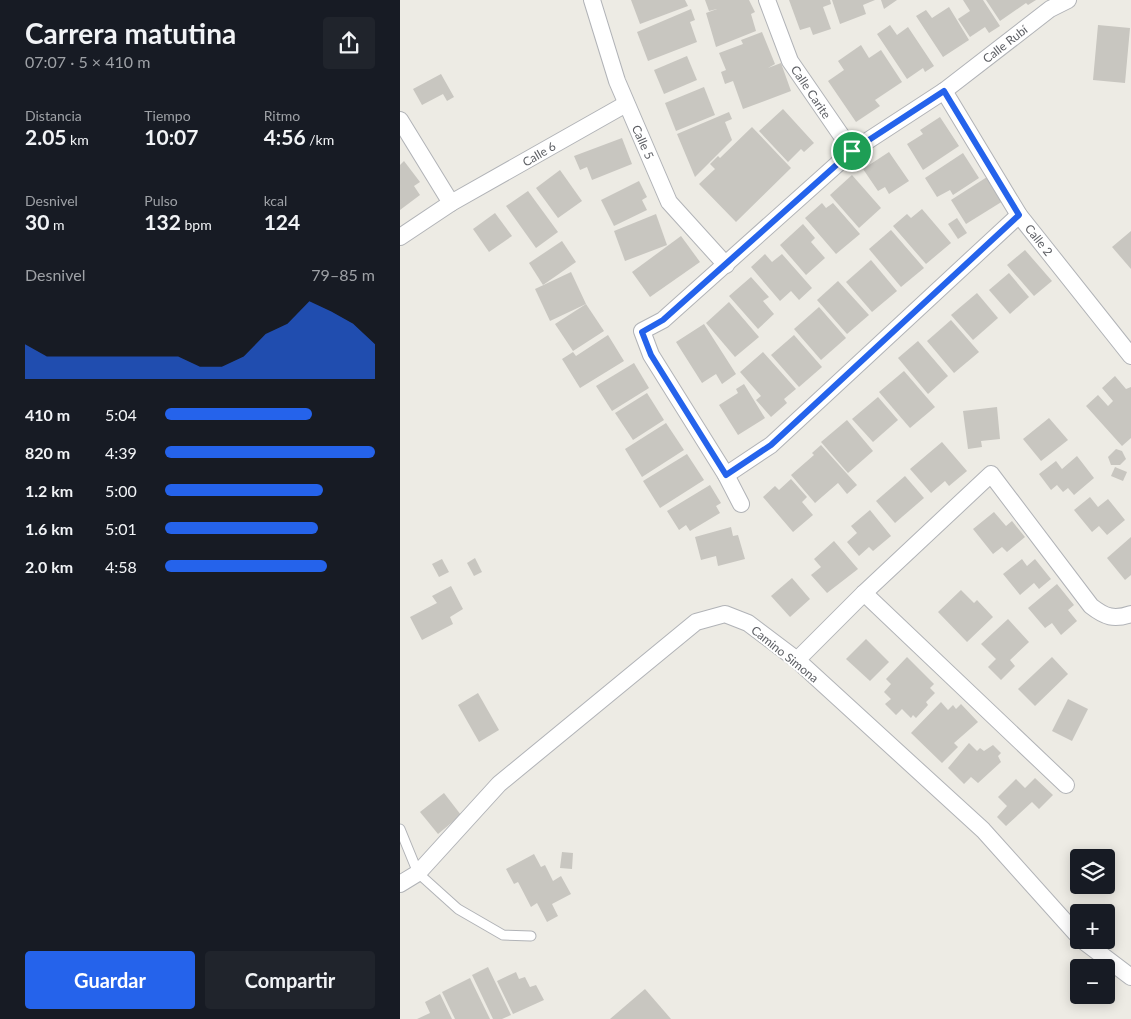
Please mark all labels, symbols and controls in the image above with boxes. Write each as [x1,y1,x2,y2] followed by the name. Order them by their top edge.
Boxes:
[25,16,236,50] text: Carrera matutina
[323,17,375,69] button: share
[980,21,1031,66] street label: Calle Rubí
[25,52,150,71] text: 07:07 · 5 × 410 m
[788,63,834,121] street label: Calle Carite
[25,107,82,124] text: Distancia
[144,107,191,124] text: Tiempo
[264,107,300,124] text: Ritmo
[629,122,657,162] street label: Calle 5
[25,124,67,149] text: 2.05
[144,124,198,149] text: 10:07
[264,124,306,149] text: 4:56
[831,130,873,172] pin
[67,131,89,148] text: km
[306,131,334,148] text: /km
[838,137,866,165] icon: arrive
[520,138,558,169] street label: Calle 6
[25,192,78,209] text: Desnivel
[144,192,178,209] text: Pulso
[264,192,287,209] text: kcal
[25,209,49,234] text: 30
[144,209,181,234] text: 132
[264,209,300,234] text: 124
[49,216,64,233] text: m
[181,216,212,233] text: bpm
[1022,221,1056,259] street label: Calle 2
[25,265,85,284] text: Desnivel
[311,265,375,284] text: 79–85 m
[25,405,70,424] text: 410 m
[105,405,137,424] text: 5:04
[25,443,70,462] text: 820 m
[105,443,137,462] text: 4:39
[25,481,73,500] text: 1.2 km
[105,481,137,500] text: 5:00
[25,519,73,538] text: 1.6 km
[105,519,137,538] text: 5:01
[25,557,73,576] text: 2.0 km
[105,557,137,576] text: 4:58
[748,622,822,686] street label: Camino Simona
[1070,849,1115,1004] map controls
[1070,849,1115,894] button: layers
[1070,904,1115,949] button: +
[25,951,195,1009] button: Guardar
[205,951,375,1009] button: Compartir
[1070,959,1115,1004] button: −

